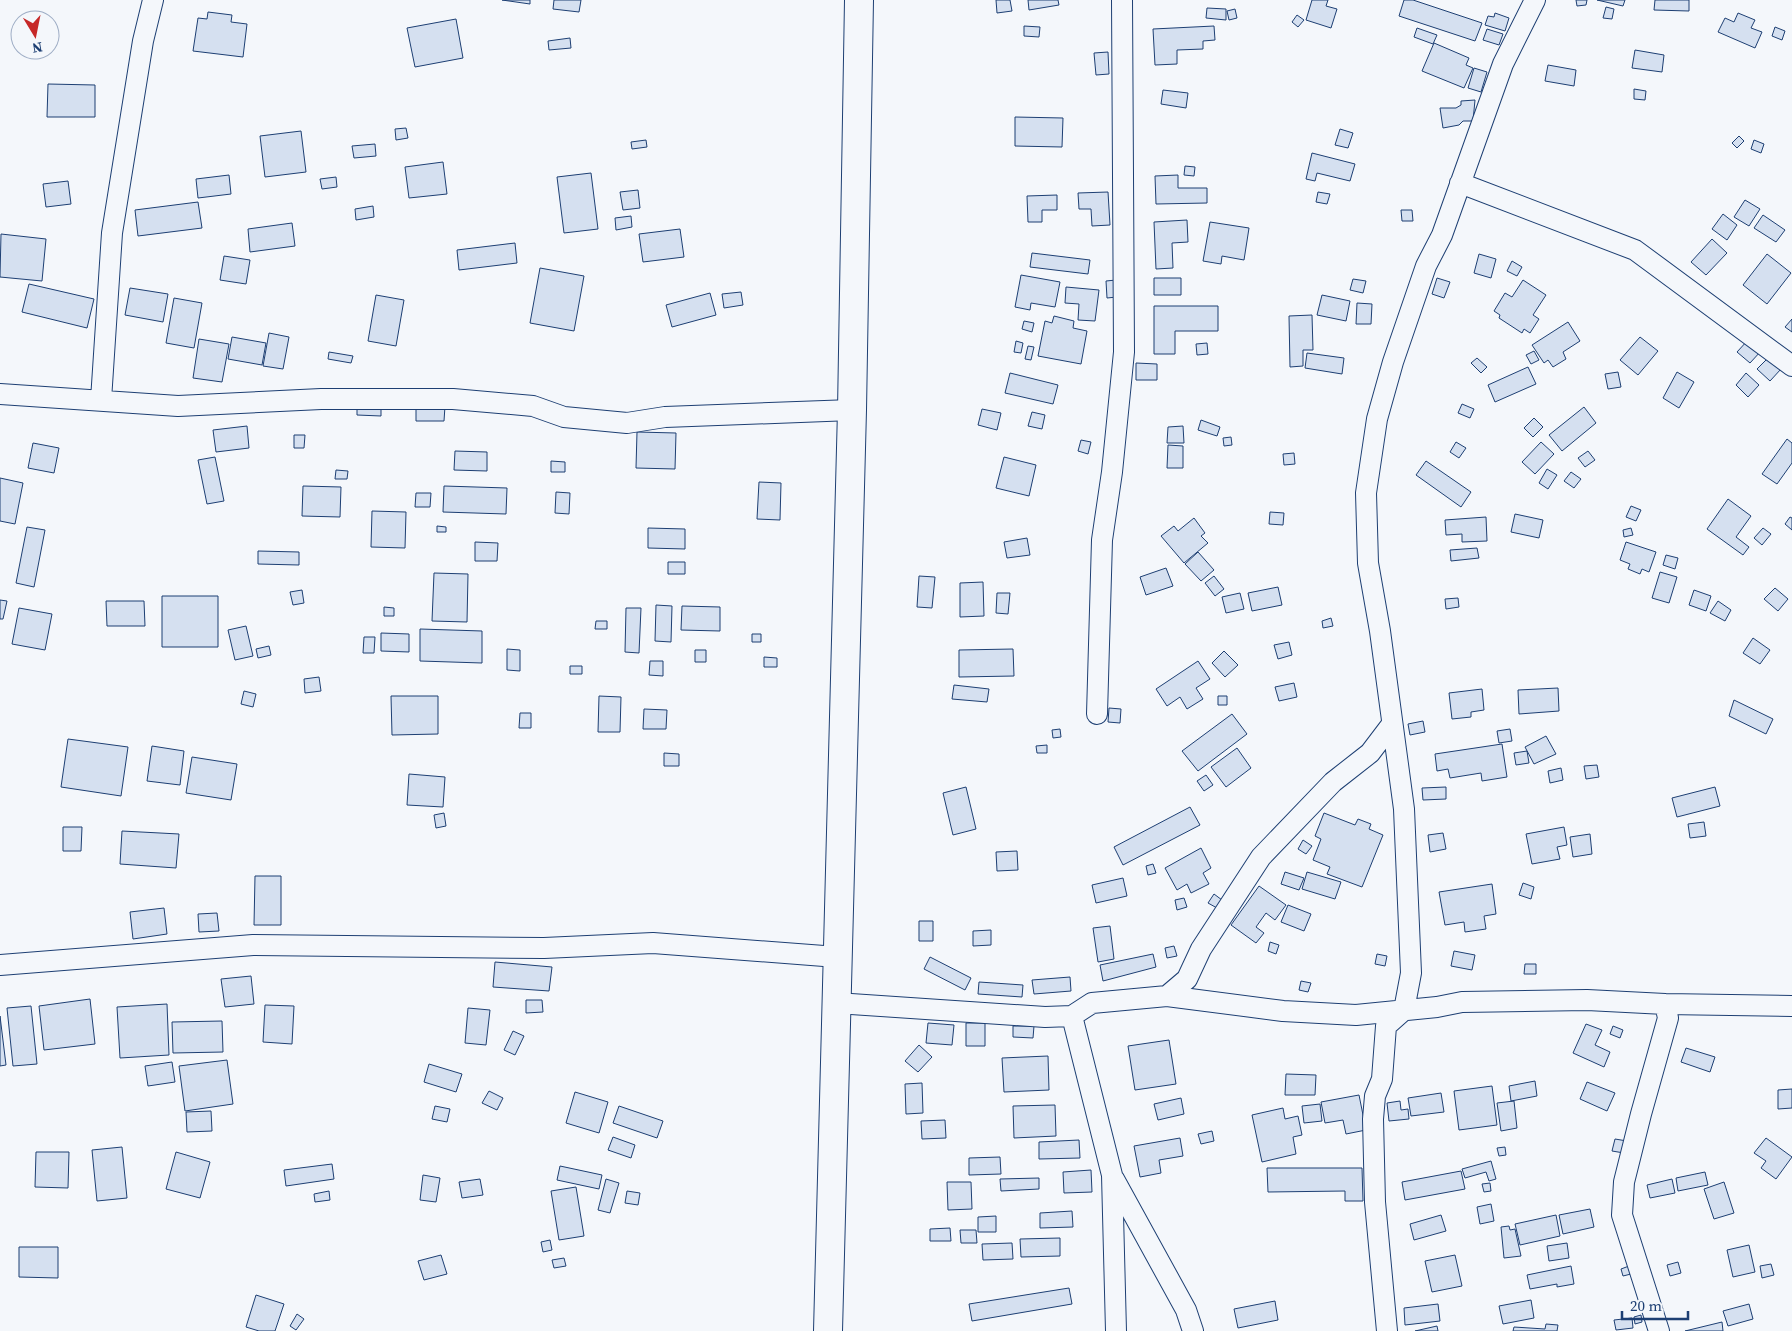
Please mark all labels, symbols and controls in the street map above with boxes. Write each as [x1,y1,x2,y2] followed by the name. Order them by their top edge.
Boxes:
[10,10,60,60] north arrow
[30,37,44,59] text: N
[1622,1288,1688,1320] scale bar
[1630,1295,1662,1316] text: 20 m

